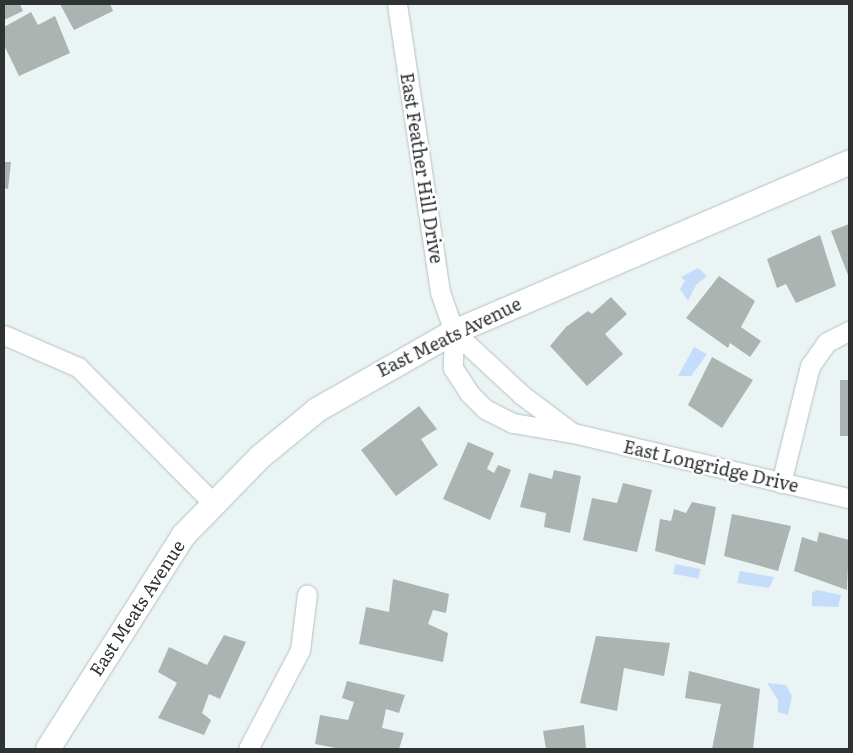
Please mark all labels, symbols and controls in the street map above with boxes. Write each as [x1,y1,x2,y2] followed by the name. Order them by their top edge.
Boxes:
[396,71,448,265] street label: East Feather Hill Drive
[373,293,525,381] street label: East Meats Avenue
[621,435,801,497] street label: East Longridge Drive
[85,536,189,680] street label: East Meats Avenue

